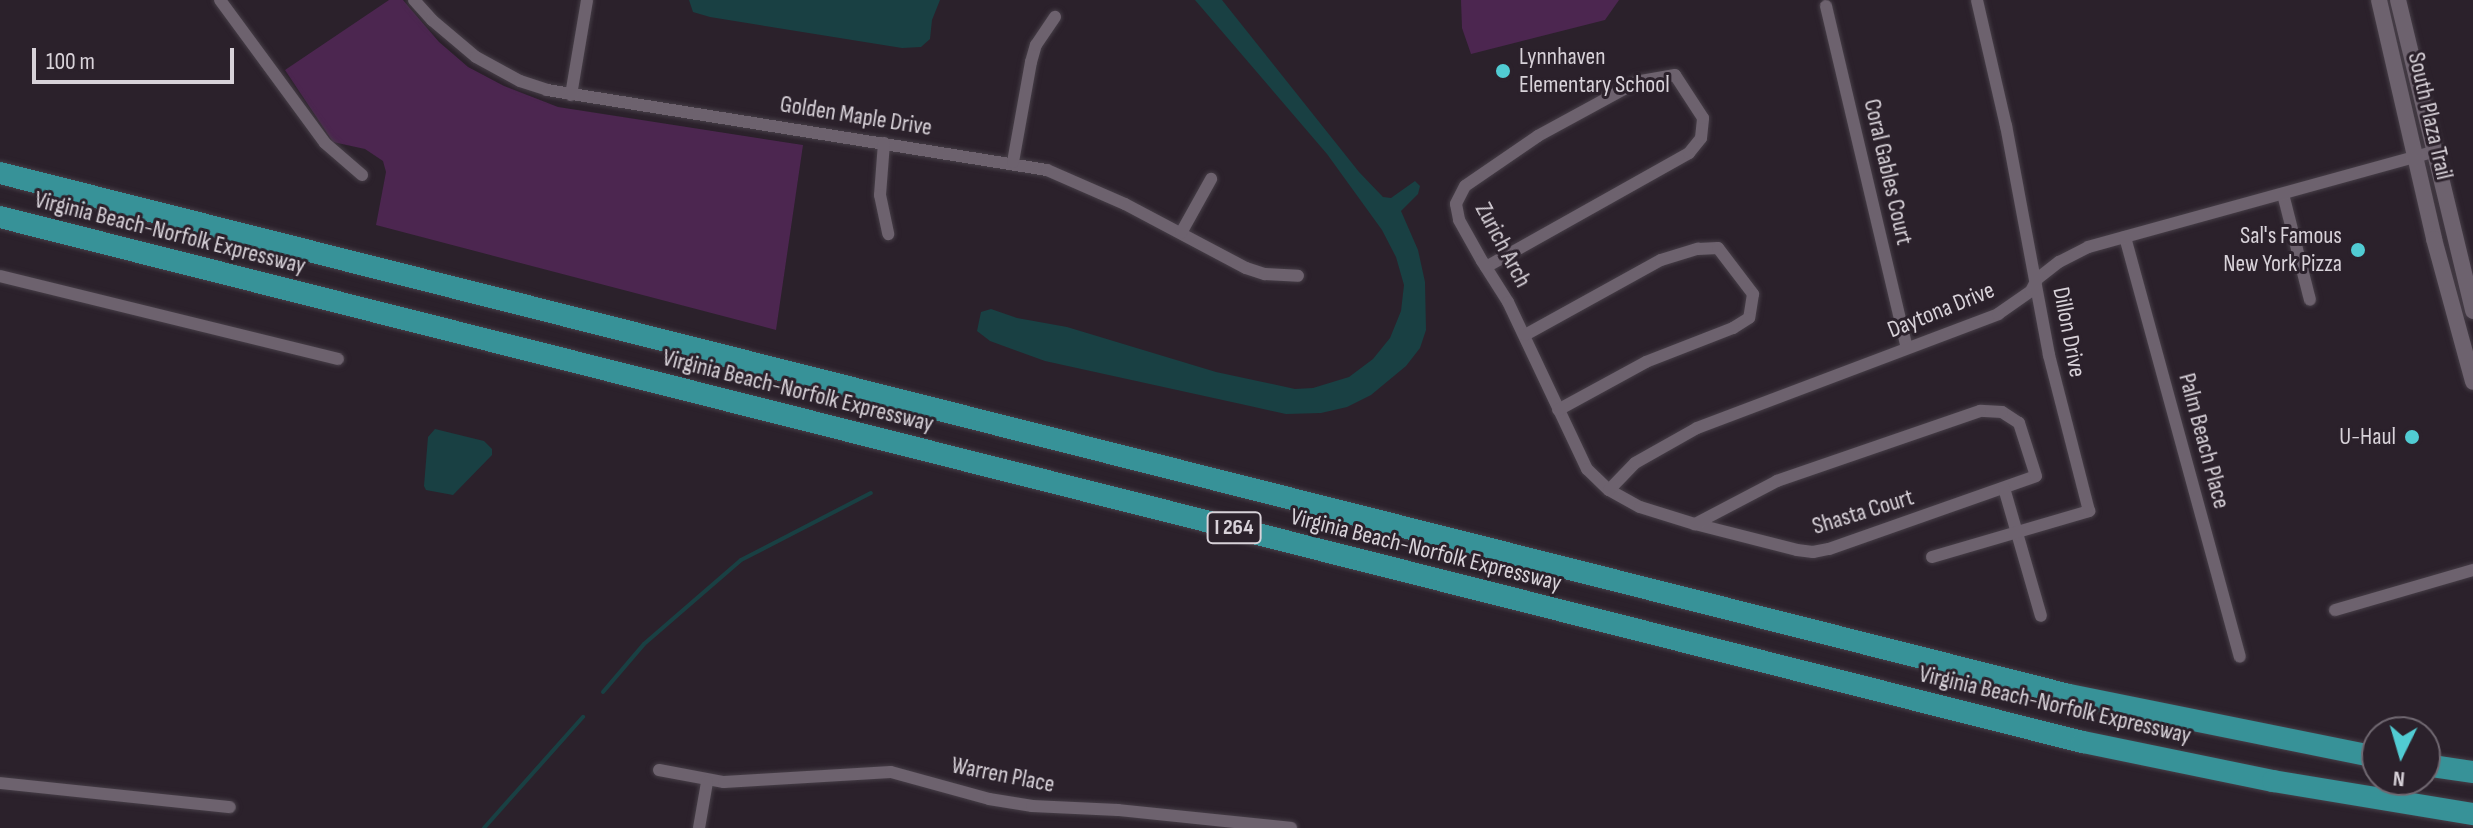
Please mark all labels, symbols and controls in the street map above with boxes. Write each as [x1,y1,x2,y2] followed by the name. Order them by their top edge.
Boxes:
[36,32,238,82] scale bar
[1519,43,1670,99] place label: Lynnhaven Elementary School
[46,47,95,76] text: 100 m
[2401,50,2459,182] street label: South Plaza Trail
[1494,62,1512,80] marker: Lynnhaven Elementary School
[778,90,934,142] street label: Golden Maple Drive
[1857,96,1919,248] street label: Coral Gables Court
[32,185,308,281] street label: Virginia Beach-Norfolk Expressway
[1469,198,1537,292] street label: Zurich Arch
[2223,222,2342,278] place label: Sal's Famous New York Pizza
[2349,241,2367,259] marker: Sal's Famous New York Pizza
[1883,276,1999,344] street label: Daytona Drive
[2046,285,2092,379] street label: Dillon Drive
[660,343,936,439] street label: Virginia Beach-Norfolk Expressway
[2172,370,2236,512] street label: Palm Beach Place
[2339,423,2396,451] place label: U-Haul
[2403,428,2421,446] marker: U-Haul
[1809,483,1917,541] street label: Shasta Court
[1288,502,1564,598] street label: Virginia Beach-Norfolk Expressway
[1206,510,1262,546] road number: I 264
[1916,660,2194,750] street label: Virginia Beach-Norfolk Expressway
[2361,716,2441,796] north arrow
[949,751,1057,799] street label: Warren Place
[2392,764,2406,792] text: N

